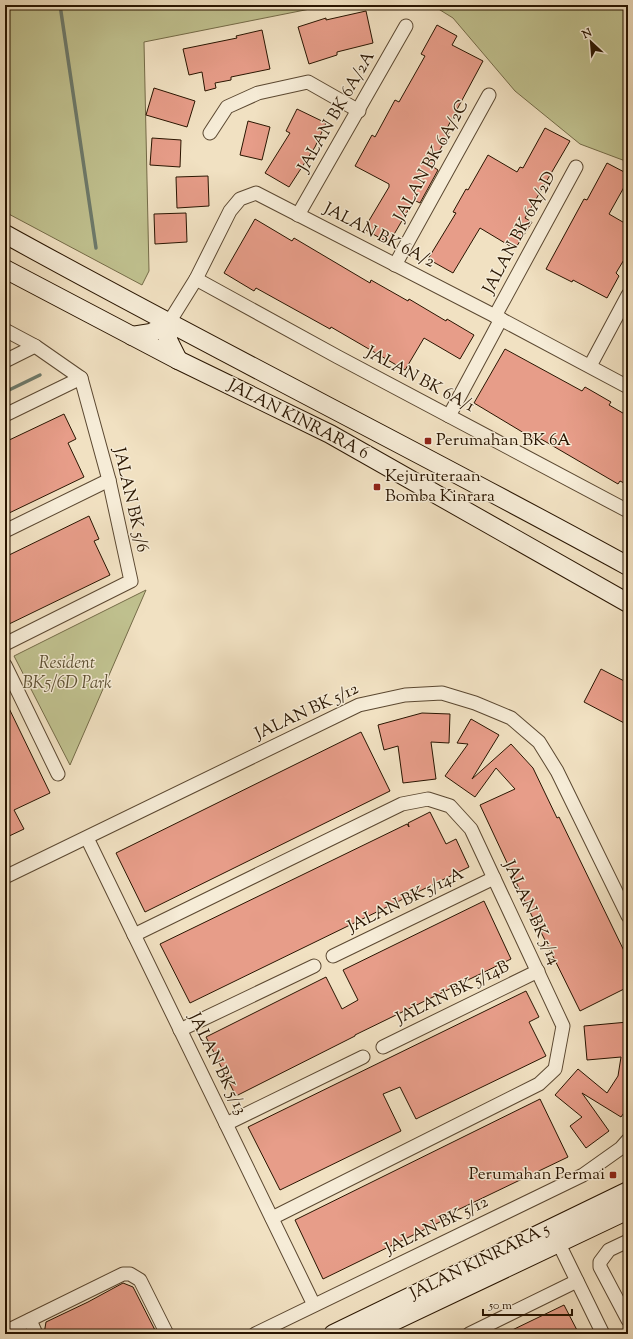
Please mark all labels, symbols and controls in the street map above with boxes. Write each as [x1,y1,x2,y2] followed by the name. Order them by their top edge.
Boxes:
[571,22,611,62] north arrow
[579,25,595,43] text: N
[292,47,381,178] street label: JALAN BK 6A/2A
[388,96,475,227] street label: JALAN BK 6A/2C
[477,167,562,299] street label: JALAN BK 6A/2D
[318,197,439,274] street label: JALAN BK 6A/2
[360,341,479,419] street label: JALAN BK 6A/1
[222,374,373,466] street label: JALAN KINRARA 6
[436,429,571,453] place label: Perumahan BK 6A
[423,436,433,446] marker: Perumahan BK 6A
[106,444,154,555] street label: JALAN BK 5/6
[385,465,495,509] place label: Kejuruteraan Bomba Kinrara
[372,482,382,492] marker: Kejuruteraan Bomba Kinrara
[22,652,112,696] park label: Resident BK5/6D Park
[250,677,363,747] street label: JALAN BK 5/12
[496,856,566,970] street label: JALAN BK 5/14
[343,862,468,940] street label: JALAN BK 5/14A
[391,955,514,1031] street label: JALAN BK 5/14B
[181,1008,252,1119] street label: JALAN BK 5/13
[469,1163,605,1187] place label: Perumahan Permai
[608,1170,618,1180] marker: Perumahan Permai
[380,1191,493,1262] street label: JALAN BK 5/12
[405,1218,554,1307] street label: JALAN KINRARA 5
[483,1291,572,1317] scale bar
[488,1297,512,1315] text: 50 m

